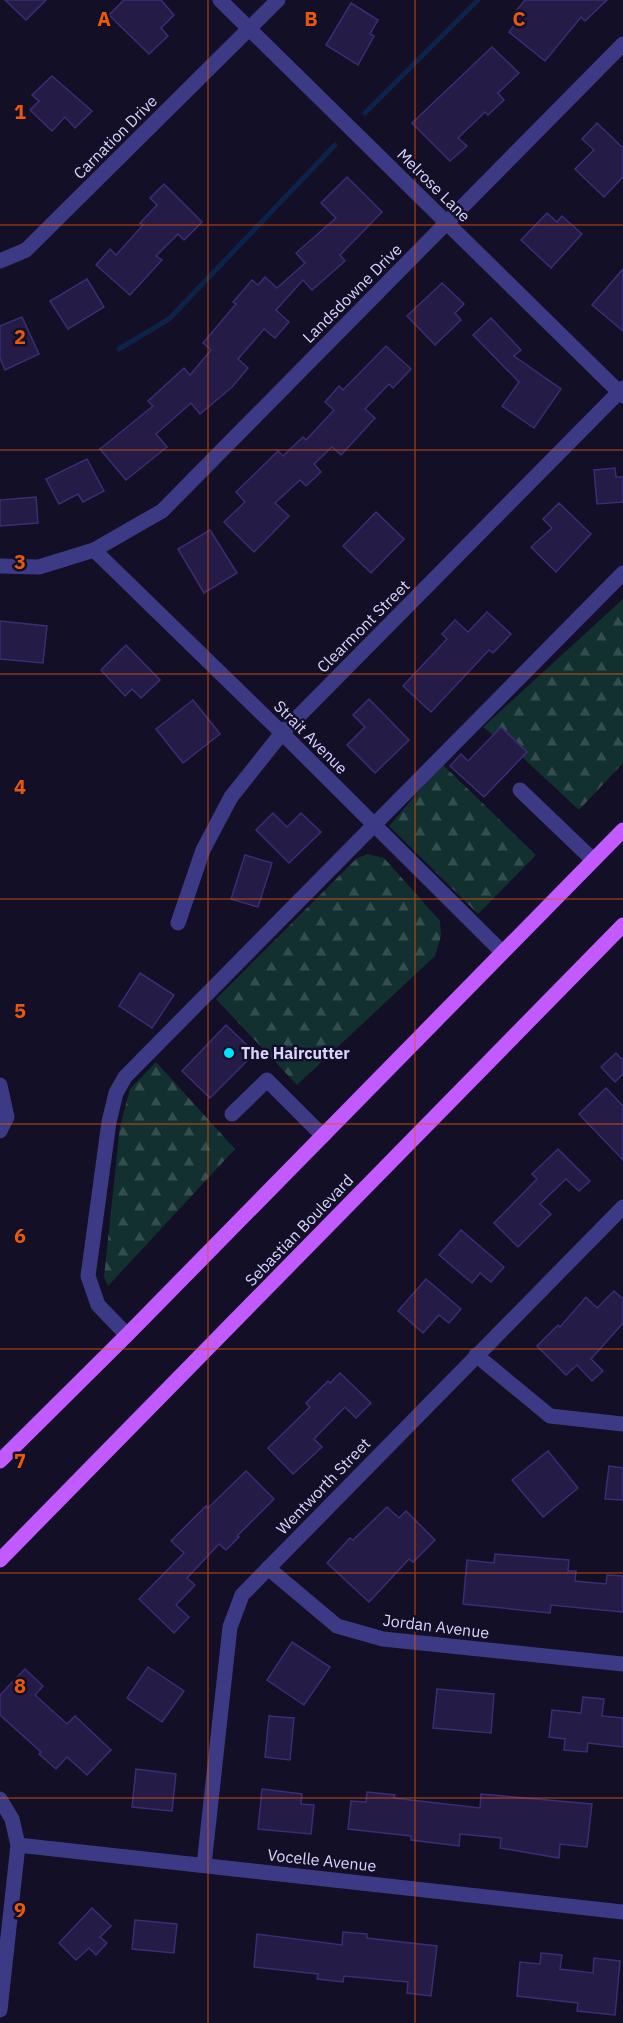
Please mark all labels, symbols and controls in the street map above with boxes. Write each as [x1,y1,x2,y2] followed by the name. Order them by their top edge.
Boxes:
[97,5,111,32] text: A
[304,5,318,32] text: B
[512,5,526,32] text: C
[69,91,161,183] street label: Carnation Drive
[14,98,26,125] text: 1
[393,144,475,226] street label: Melrose Lane
[298,239,406,347] street label: Landsdowne Drive
[14,323,26,350] text: 2
[14,548,26,575] text: 3
[313,576,413,676] street label: Clearmont Street
[270,696,352,778] street label: Strait Avenue
[14,773,26,800] text: 4
[14,997,26,1024] text: 5
[241,1043,350,1063] place label: The Haircutter
[222,1046,236,1060] marker: The Haircutter
[241,1170,357,1290] street label: Sebastian Boulevard
[14,1222,26,1249] text: 6
[272,1433,374,1539] street label: Wentworth Street
[14,1447,26,1474] text: 7
[382,1610,491,1642] street label: Jordan Avenue
[14,1672,26,1699] text: 8
[266,1844,378,1876] street label: Vocelle Avenue
[14,1896,26,1923] text: 9

